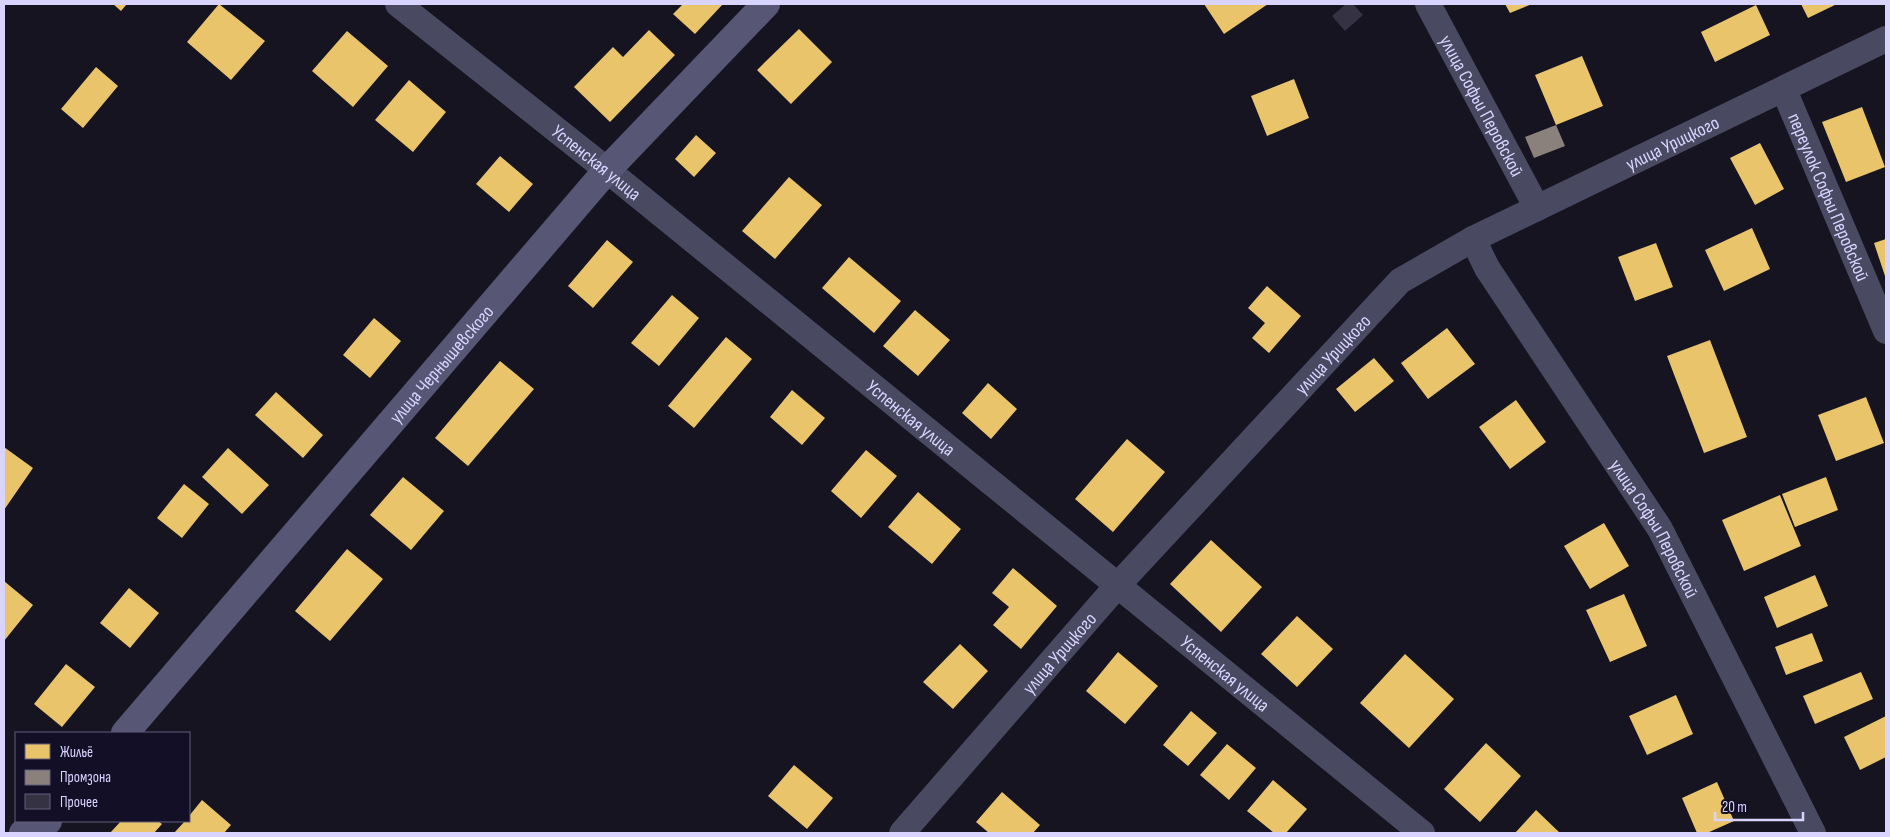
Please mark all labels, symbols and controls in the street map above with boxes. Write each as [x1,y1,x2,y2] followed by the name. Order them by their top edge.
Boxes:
[1434,31,1528,181] street label: улица Софьи Перовской
[1782,110,1874,285] street label: переулок Софьи Перовской
[1622,112,1723,176] street label: улица Урицкого
[547,121,645,206] street label: Успенская улица
[385,301,499,429] street label: улица Чернышевского
[1291,310,1376,400] street label: улица Урицкого
[861,376,959,462] street label: Успенская улица
[1604,455,1703,602] street label: улица Софьи Перовской
[1018,608,1102,699] street label: улица Урицкого
[1175,631,1274,717] street label: Успенская улица
[15,732,190,822] legend
[60,743,93,762] text: Жильё
[60,768,111,787] text: Промзона
[1715,790,1802,822] scale bar
[60,793,98,812] text: Прочее
[1722,798,1747,817] text: 20 m

